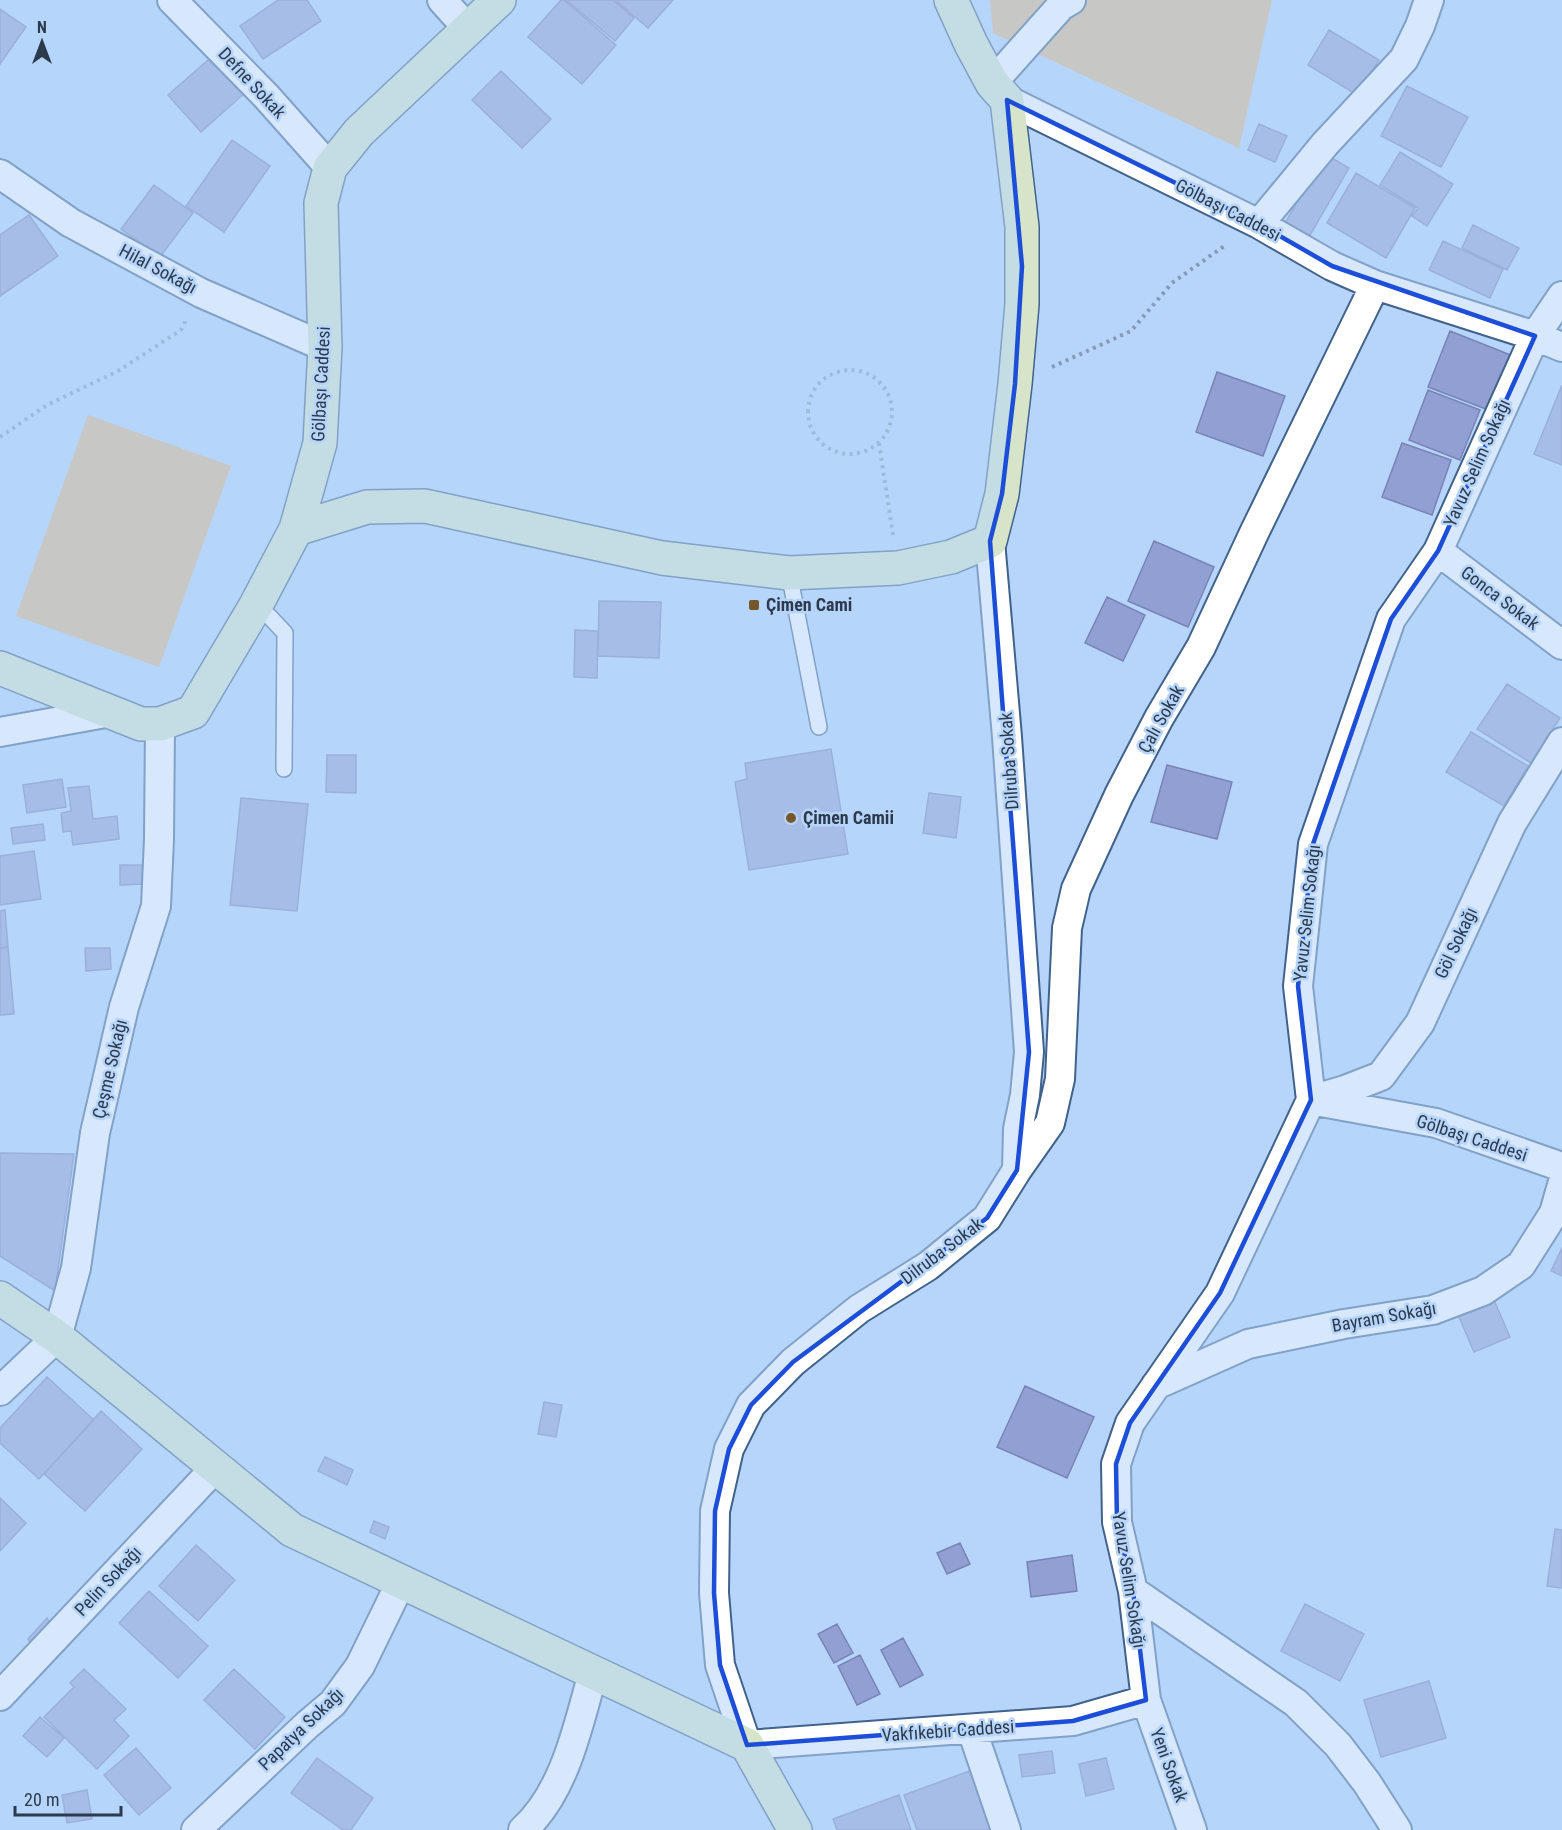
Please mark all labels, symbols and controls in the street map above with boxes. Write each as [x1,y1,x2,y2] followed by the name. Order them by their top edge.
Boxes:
[12,12,72,72] north arrow
[37,18,47,37] text: N
[214,43,290,122] street label: Defne Sokak
[1172,174,1284,245] street label: Gölbaşı Caddesi
[116,239,200,298] street label: Hilal Sokağı
[307,326,334,442] street label: Gölbaşı Caddesi
[1439,396,1514,530] street label: Yavuz Selim Sokağı
[1457,561,1544,634] street label: Gonca Sokak
[766,594,852,615] place label: Çimen Cami
[747,598,761,612] marker: Çimen Cami
[1133,681,1188,756] street label: Çalı Sokak
[995,712,1022,810] street label: Dilruba Sokak
[803,807,894,828] place label: Çimen Camii
[784,811,798,825] marker: Çimen Camii
[1289,843,1324,983] street label: Yavuz Selim Sokağı
[1430,904,1481,982] street label: Göl Sokağı
[88,1017,131,1121] street label: Çeşme Sokağı
[1414,1110,1530,1165] street label: Gölbaşı Caddesi
[896,1213,987,1288] street label: Dilruba Sokak
[1330,1297,1438,1336] street label: Bayram Sokağı
[1108,1510,1151,1650] street label: Yavuz Selim Sokağı
[70,1541,145,1620] street label: Pelin Sokağı
[254,1683,347,1774] street label: Papatya Sokağı
[881,1715,1015,1746] street label: Vakfıkebir Caddesi
[1146,1725,1193,1805] street label: Yeni Sokak
[15,1779,122,1817] scale bar
[24,1789,59,1810] text: 20 m

